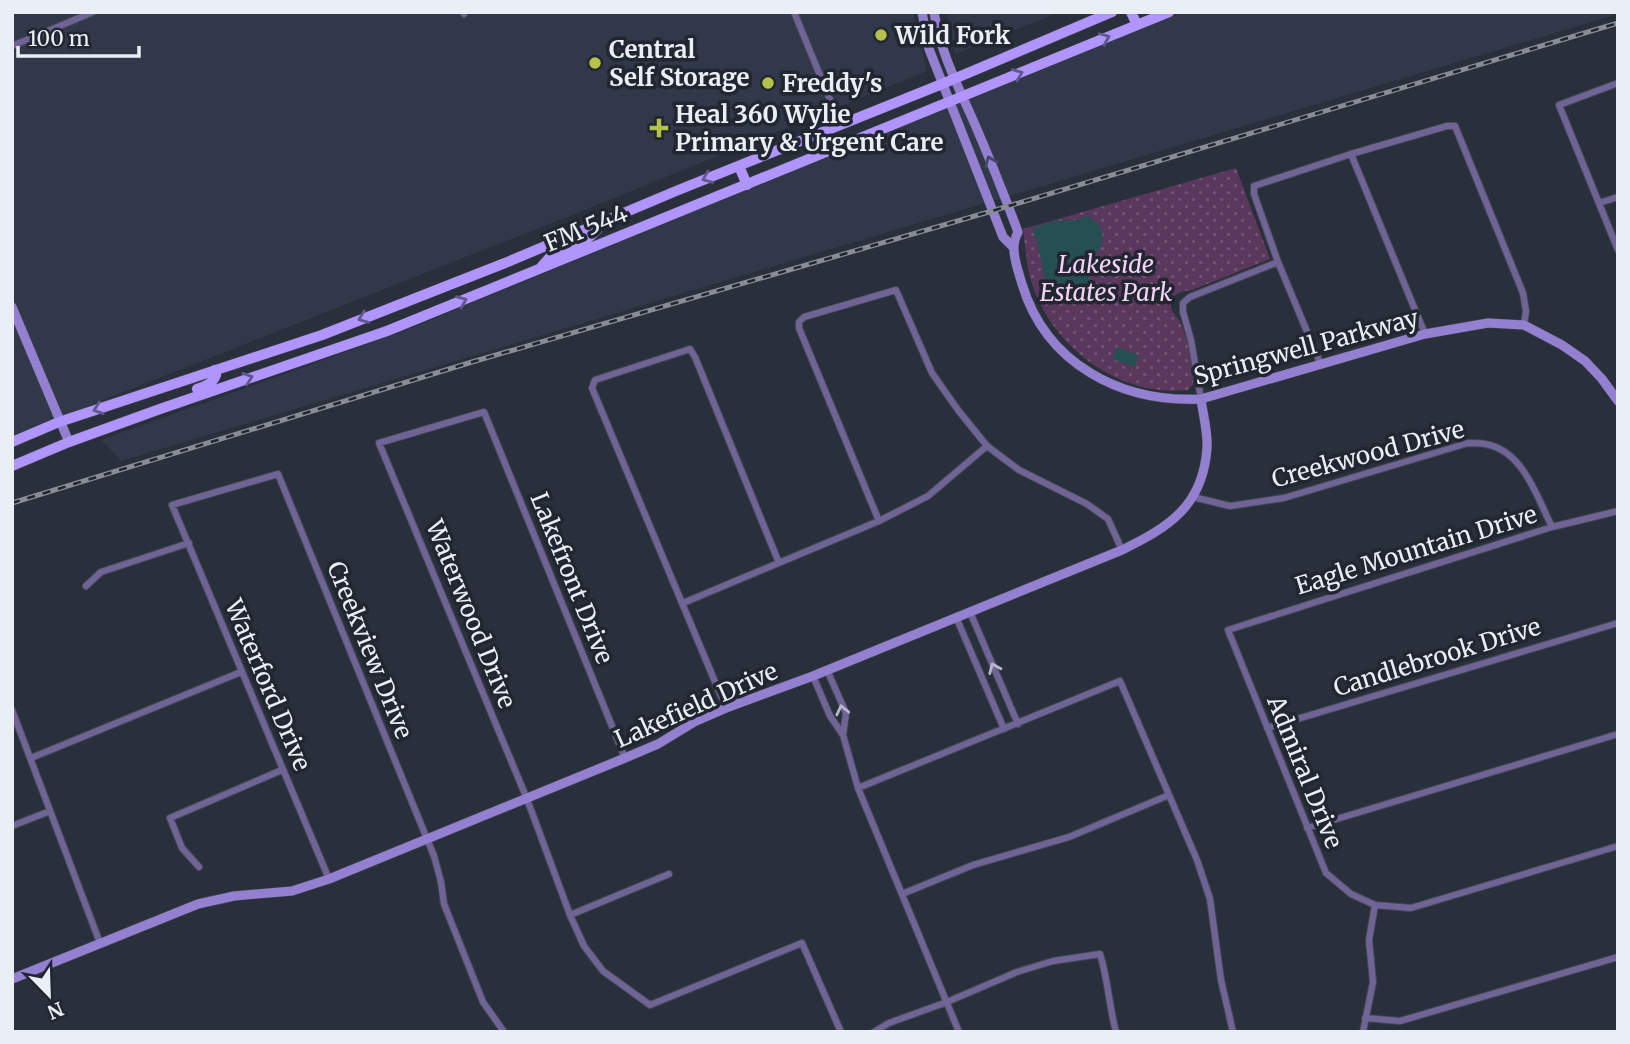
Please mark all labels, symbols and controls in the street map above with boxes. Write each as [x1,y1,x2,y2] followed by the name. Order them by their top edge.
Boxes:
[18,14,138,58] scale bar
[894,20,1011,51] place label: Wild Fork
[28,25,90,52] text: 100 m
[873,27,889,43] marker: Wild Fork
[1098,33,1110,47] one-way arrow
[609,34,749,93] place label: Central Self Storage
[587,55,603,71] marker: Central Self Storage
[782,68,882,99] place label: Freddy's
[1010,68,1023,82] one-way arrow
[760,75,776,91] marker: Freddy's
[675,99,943,158] place label: Heal 360 Wylie Primary & Urgent Care
[649,118,669,138] marker: Heal 360 Wylie Primary & Urgent Care
[984,155,998,167] one-way arrow
[702,170,714,184] one-way arrow
[540,197,632,259] street label: FM 544
[1040,249,1172,308] park label: Lakeside Estates Park
[455,295,467,309] one-way arrow
[1190,302,1422,392] street label: Springwell Parkway
[358,310,370,324] one-way arrow
[242,372,254,387] one-way arrow
[93,401,105,416] one-way arrow
[1268,413,1468,495] street label: Creekwood Drive
[524,488,620,668] street label: Lakefront Drive
[1291,498,1541,602] street label: Eagle Mountain Drive
[419,514,523,713] street label: Waterwood Drive
[320,557,420,743] street label: Creekview Drive
[218,594,318,775] street label: Waterford Drive
[1330,611,1544,703] street label: Candlebrook Drive
[610,655,782,755] street label: Lakefield Drive
[988,662,1002,675] one-way arrow
[1260,690,1350,853] street label: Admiral Drive
[835,704,850,716] one-way arrow
[14,960,84,1030] north arrow
[44,997,67,1025] text: N

